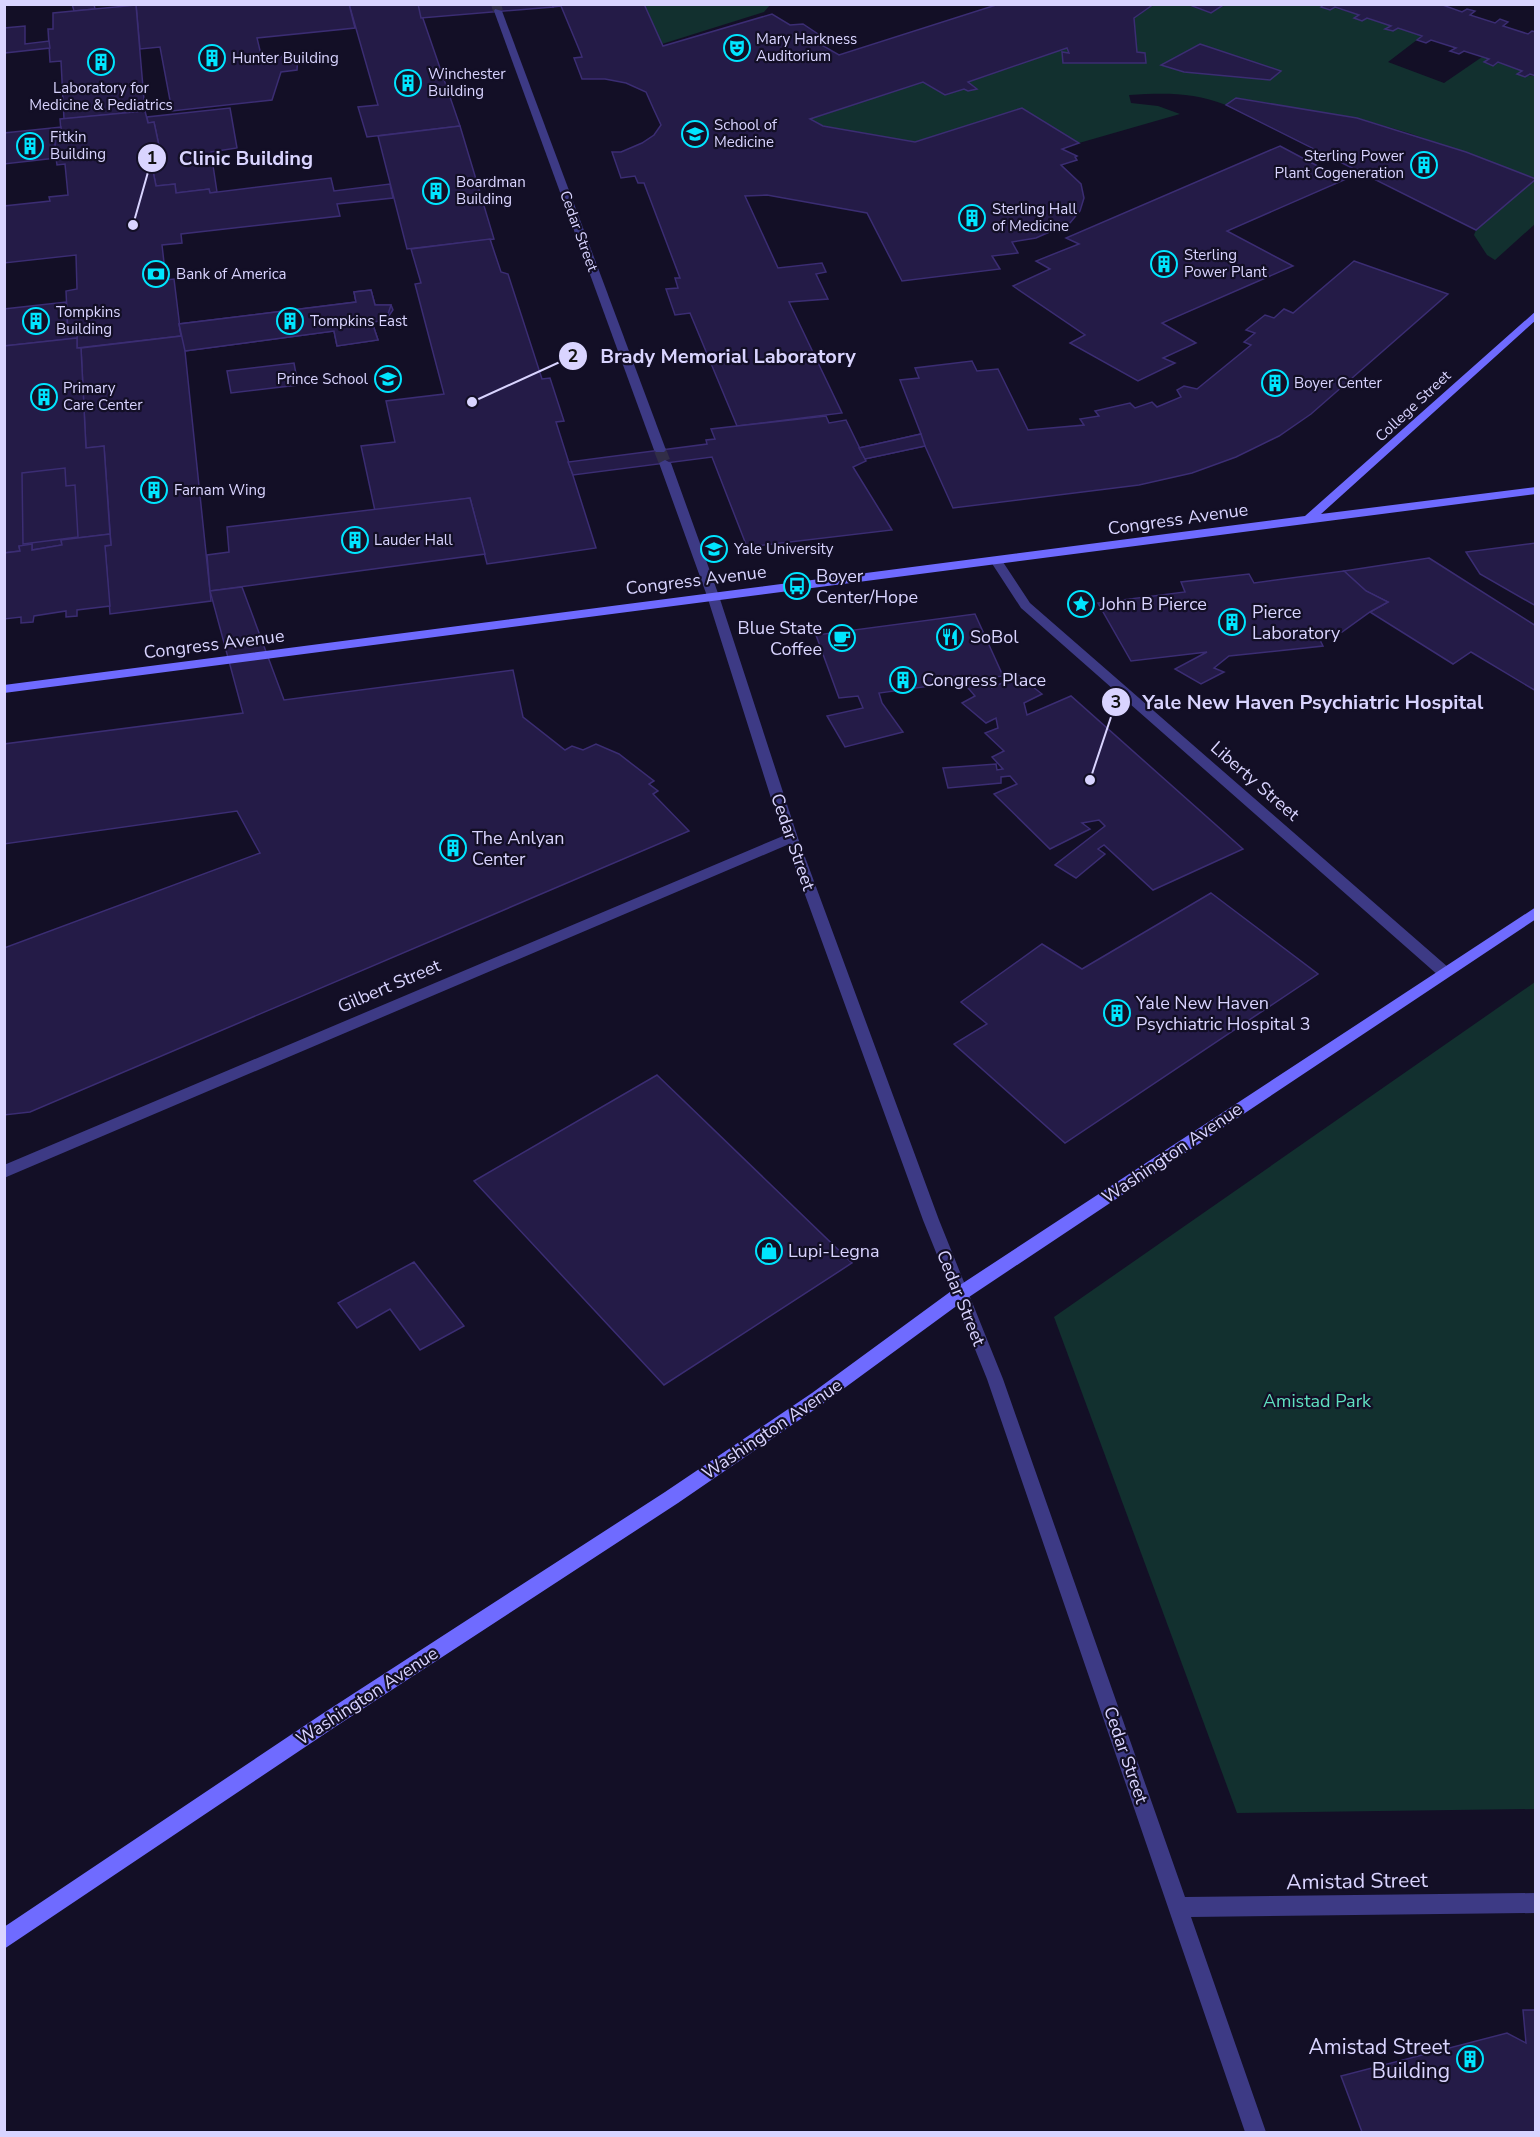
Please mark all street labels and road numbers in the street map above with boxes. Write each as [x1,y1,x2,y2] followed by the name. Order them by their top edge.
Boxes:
[555,188,603,275] street label: Cedar Street
[1371,365,1456,446] street label: College Street
[1106,497,1250,541] street label: Congress Avenue
[624,559,768,601] street label: Congress Avenue
[142,623,286,665] street label: Congress Avenue
[1205,736,1305,827] street label: Liberty Street
[765,790,821,894] street label: Cedar Street
[334,953,445,1018] street label: Gilbert Street
[1097,1097,1247,1209] street label: Washington Avenue
[931,1247,991,1350] street label: Cedar Street
[697,1373,847,1485] street label: Washington Avenue
[291,1641,443,1751] street label: Washington Avenue
[1098,1703,1154,1807] street label: Cedar Street
[1286,1866,1429,1896] street label: Amistad Street

